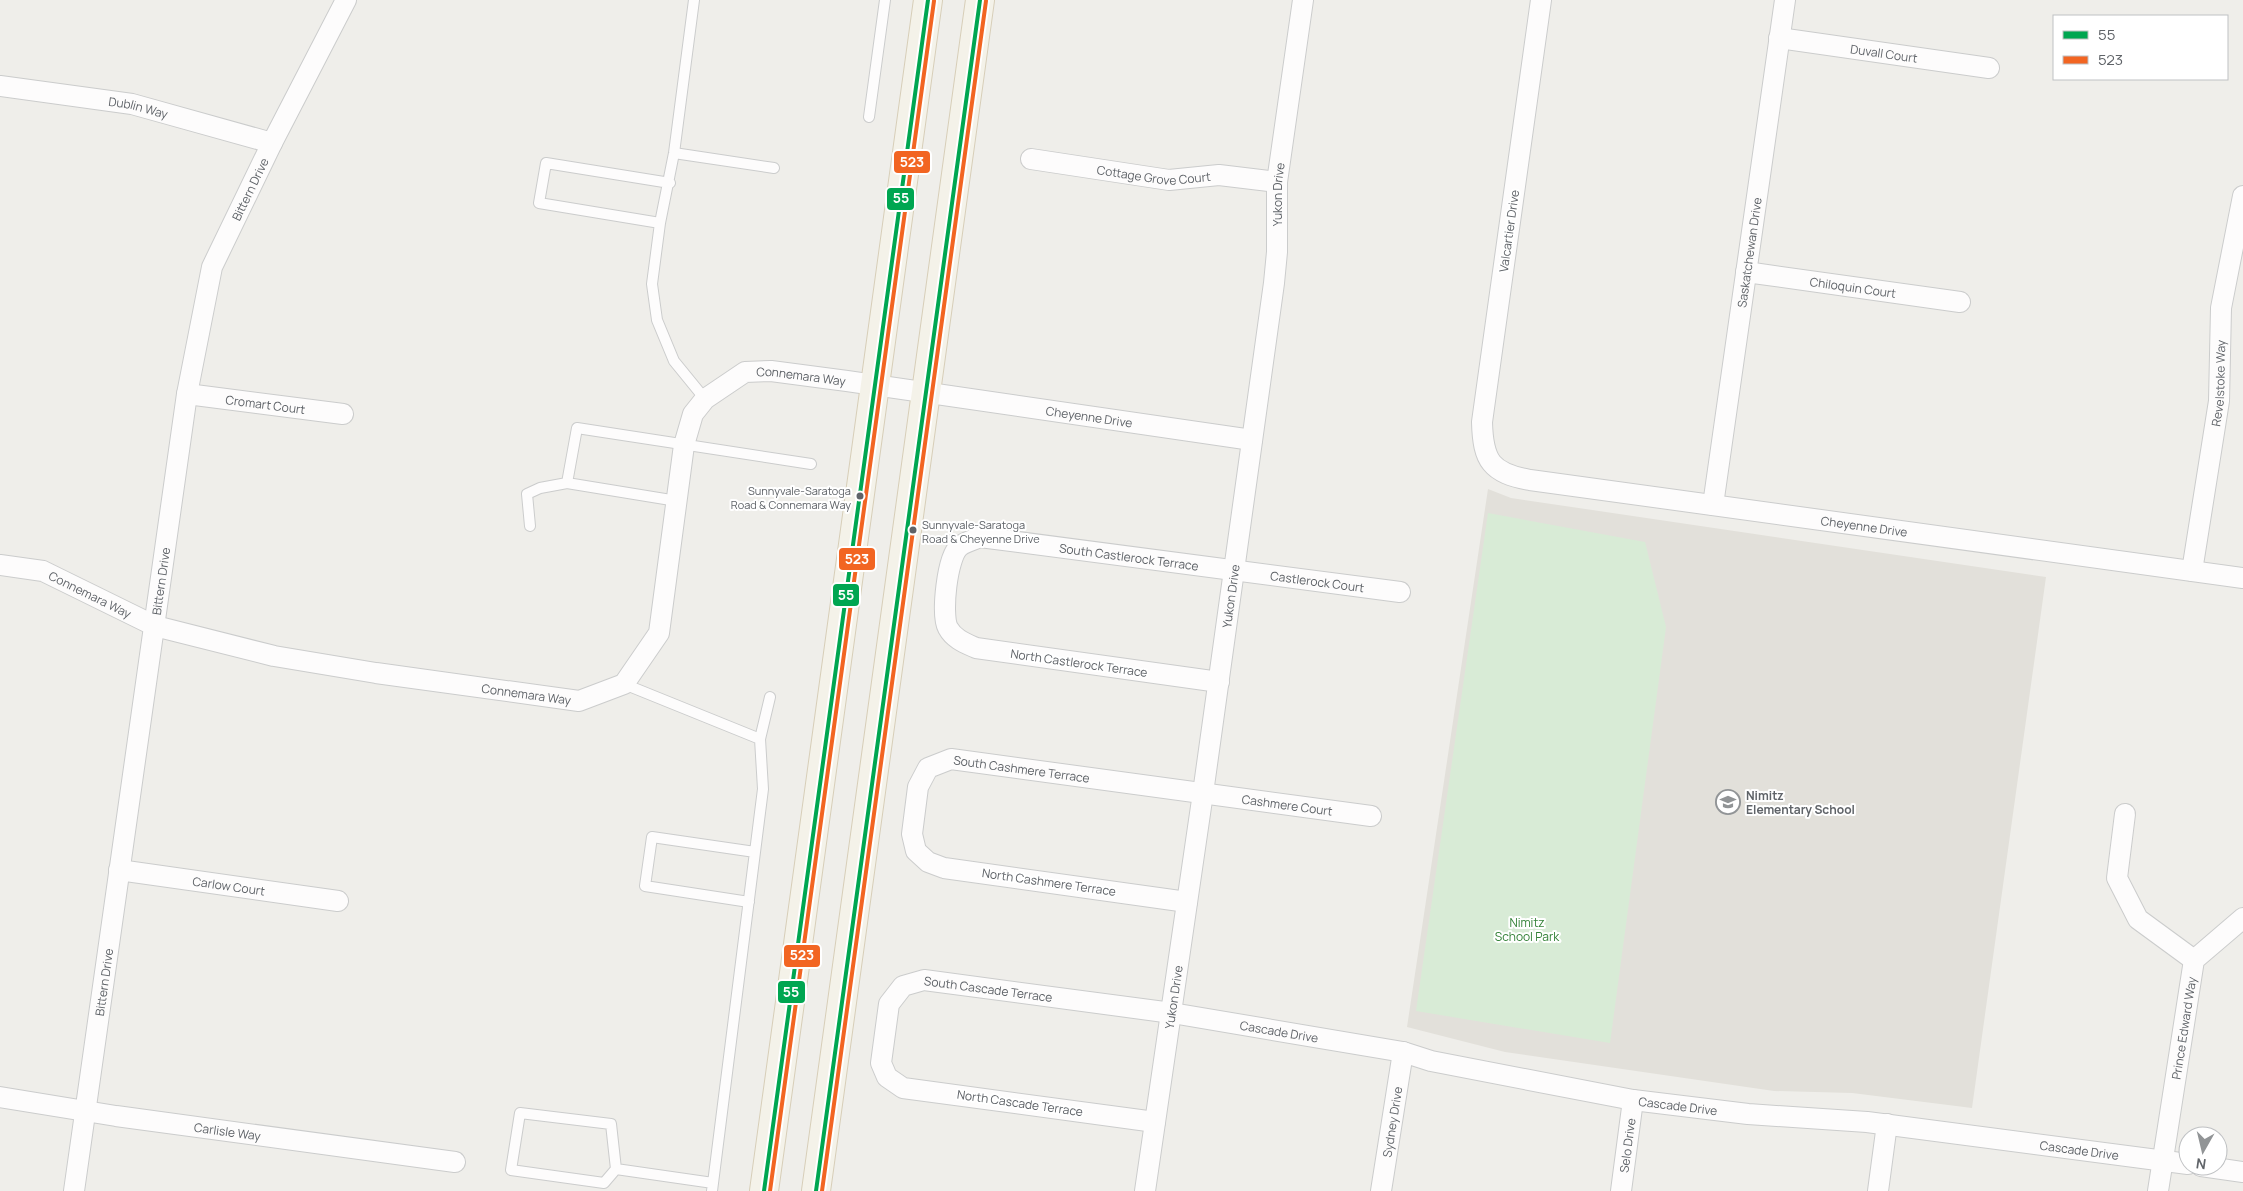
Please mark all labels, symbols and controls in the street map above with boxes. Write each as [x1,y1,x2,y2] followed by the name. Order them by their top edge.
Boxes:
[2053,15,2228,80] legend
[2098,24,2115,45] text: 55
[1849,40,1919,66] street label: Duvall Court
[2098,49,2123,70] text: 523
[107,92,171,122] street label: Dublin Way
[893,150,931,174] line badge: 523
[900,152,924,171] text: 523
[227,155,272,223] street label: Bittern Drive
[1096,161,1212,188] street label: Cottage Grove Court
[1269,161,1288,226] street label: Yukon Drive
[886,187,915,211] line badge: 55
[893,188,909,207] text: 55
[1495,189,1523,273] street label: Valcartier Drive
[1733,196,1765,309] street label: Saskatchewan Drive
[1809,273,1897,301] street label: Chiloquin Court
[2207,339,2229,427] street label: Revelstoke Way
[756,362,848,389] street label: Connemara Way
[224,391,306,418] street label: Cromart Court
[1045,402,1134,431] street label: Cheyenne Drive
[731,483,851,512] place label: Sunnyvale-Saratoga Road & Connemara Way
[855,491,865,501] marker: Sunnyvale-Saratoga Road & Connemara Way
[1820,512,1909,540] street label: Cheyenne Drive
[922,517,1040,546] place label: Sunnyvale-Saratoga Road & Cheyenne Drive
[908,525,918,535] marker: Sunnyvale-Saratoga Road & Cheyenne Drive
[1058,539,1200,574] street label: South Castlerock Terrace
[147,546,174,616] street label: Bittern Drive
[838,547,876,571] line badge: 523
[845,549,869,568] text: 523
[1218,563,1243,629] street label: Yukon Drive
[46,567,135,622] street label: Connemara Way
[1269,567,1366,596] street label: Castlerock Court
[832,583,860,607] line badge: 55
[838,585,854,604] text: 55
[1009,645,1149,681] street label: North Castlerock Terrace
[480,679,573,708] street label: Connemara Way
[952,751,1091,786] street label: South Cashmere Terrace
[1746,787,1855,818] place label: Nimitz Elementary School
[1715,789,1741,815] school or university icon: Nimitz Elementary School
[1241,790,1334,819] street label: Cashmere Court
[981,864,1117,900] street label: North Cashmere Terrace
[192,872,266,899] street label: Carlow Court
[1495,914,1560,945] park label: Nimitz School Park
[783,944,821,968] line badge: 523
[790,945,814,964] text: 523
[90,947,117,1017] street label: Bittern Drive
[1160,964,1186,1030] street label: Yukon Drive
[923,972,1053,1006] street label: South Cascade Terrace
[2167,975,2200,1081] street label: Prince Edward Way
[777,980,806,1004] line badge: 55
[783,982,799,1001] text: 55
[1239,1016,1320,1046] street label: Cascade Drive
[1378,1085,1406,1158] street label: Sydney Drive
[956,1086,1084,1120] street label: North Cascade Terrace
[1637,1092,1718,1119] street label: Cascade Drive
[1615,1117,1639,1174] street label: Selo Drive
[193,1118,262,1144] street label: Carlisle Way
[2178,1126,2228,1176] north arrow
[2039,1136,2120,1163] street label: Cascade Drive
[2195,1154,2207,1174] text: N

